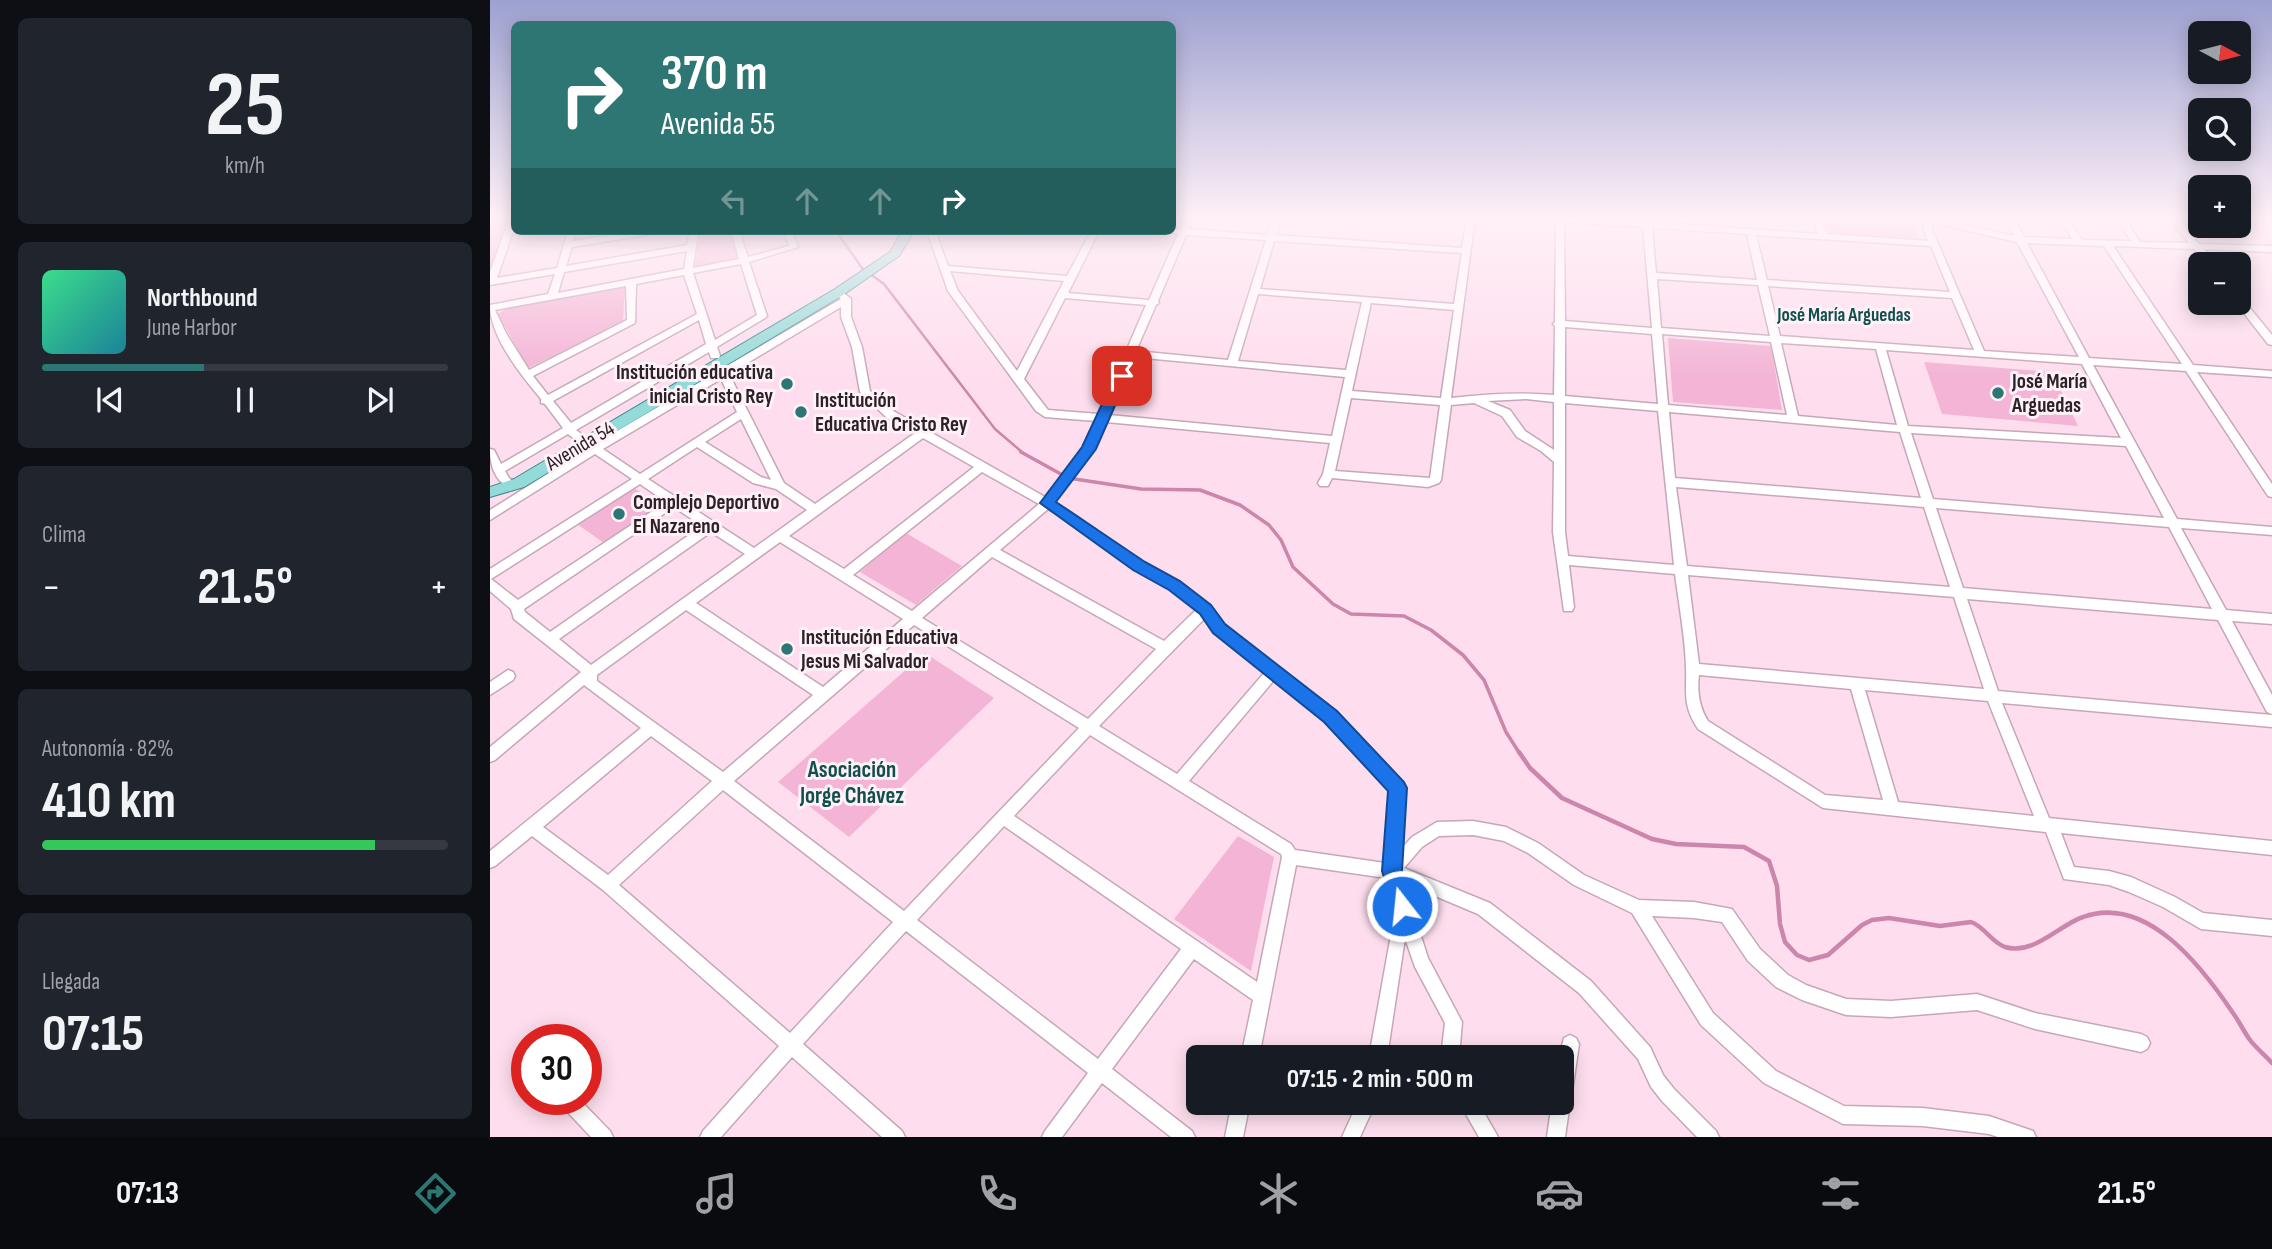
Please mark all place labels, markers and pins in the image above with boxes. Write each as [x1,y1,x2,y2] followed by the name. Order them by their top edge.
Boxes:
[1092,346,1152,406] pin
[616,360,773,409] place label: Institución educativa inicial Cristo Rey
[2011,369,2087,418] place label: José María Arguedas
[779,376,795,392] marker: Institución educativa inicial Cristo Rey
[1990,385,2006,401] marker: José María Arguedas
[815,388,968,437] place label: Institución Educativa Cristo Rey
[793,404,809,420] marker: Institución Educativa Cristo Rey
[633,490,780,539] place label: Complejo Deportivo El Nazareno
[611,506,627,522] marker: Complejo Deportivo El Nazareno
[800,625,958,674] place label: Institución Educativa Jesus Mi Salvador
[779,641,795,657] marker: Institución Educativa Jesus Mi Salvador

